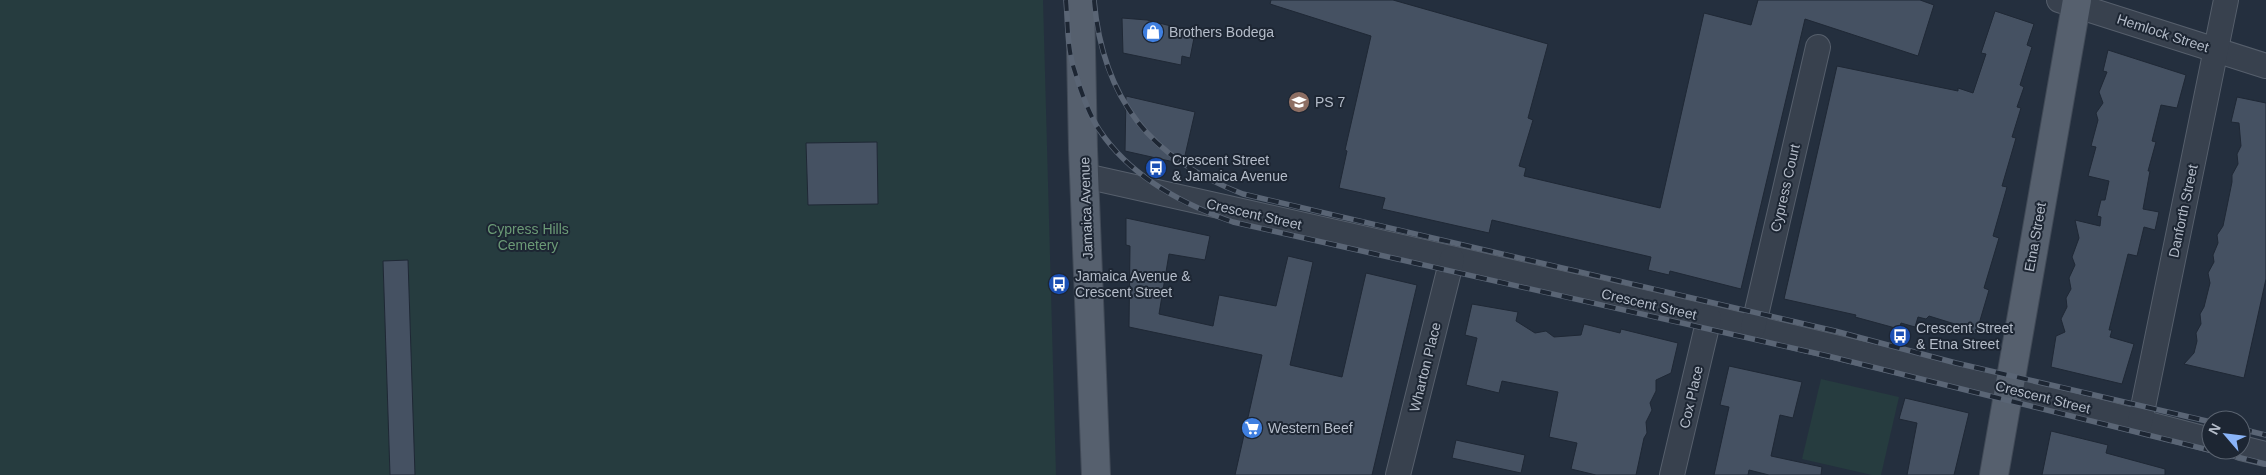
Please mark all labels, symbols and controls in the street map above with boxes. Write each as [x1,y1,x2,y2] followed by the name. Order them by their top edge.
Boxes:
[2115,11,2211,55] street label: Hemlock Street
[1141,20,1165,44] shop icon: Brothers Bodega
[1169,24,1274,40] place label: Brothers Bodega
[1287,90,1311,114] school or university icon: PS 7
[1315,94,1346,110] place label: PS 7
[1767,143,1803,233] street label: Cypress Court
[1172,152,1288,184] place label: Crescent Street & Jamaica Avenue
[1076,156,1096,259] street label: Jamaica Avenue
[1144,156,1168,180] bus stop icon: Crescent Street & Jamaica Avenue
[2165,163,2201,259] street label: Danforth Street
[1205,195,1303,233] street label: Crescent Street
[2021,201,2049,273] street label: Etna Street
[487,221,569,253] park label: Cypress Hills Cemetery
[1075,268,1191,300] place label: Jamaica Avenue & Crescent Street
[1047,272,1071,296] bus stop icon: Jamaica Avenue & Crescent Street
[1600,285,1698,323] street label: Crescent Street
[1406,320,1444,413] street label: Wharton Place
[1916,320,2013,352] place label: Crescent Street & Etna Street
[1888,324,1912,348] bus stop icon: Crescent Street & Etna Street
[1676,364,1706,430] street label: Cox Place
[1994,377,2092,417] street label: Crescent Street
[2201,410,2251,460] north arrow
[1240,416,1264,440] supermarket icon: Western Beef
[1268,420,1353,436] place label: Western Beef
[2205,421,2224,437] text: N

